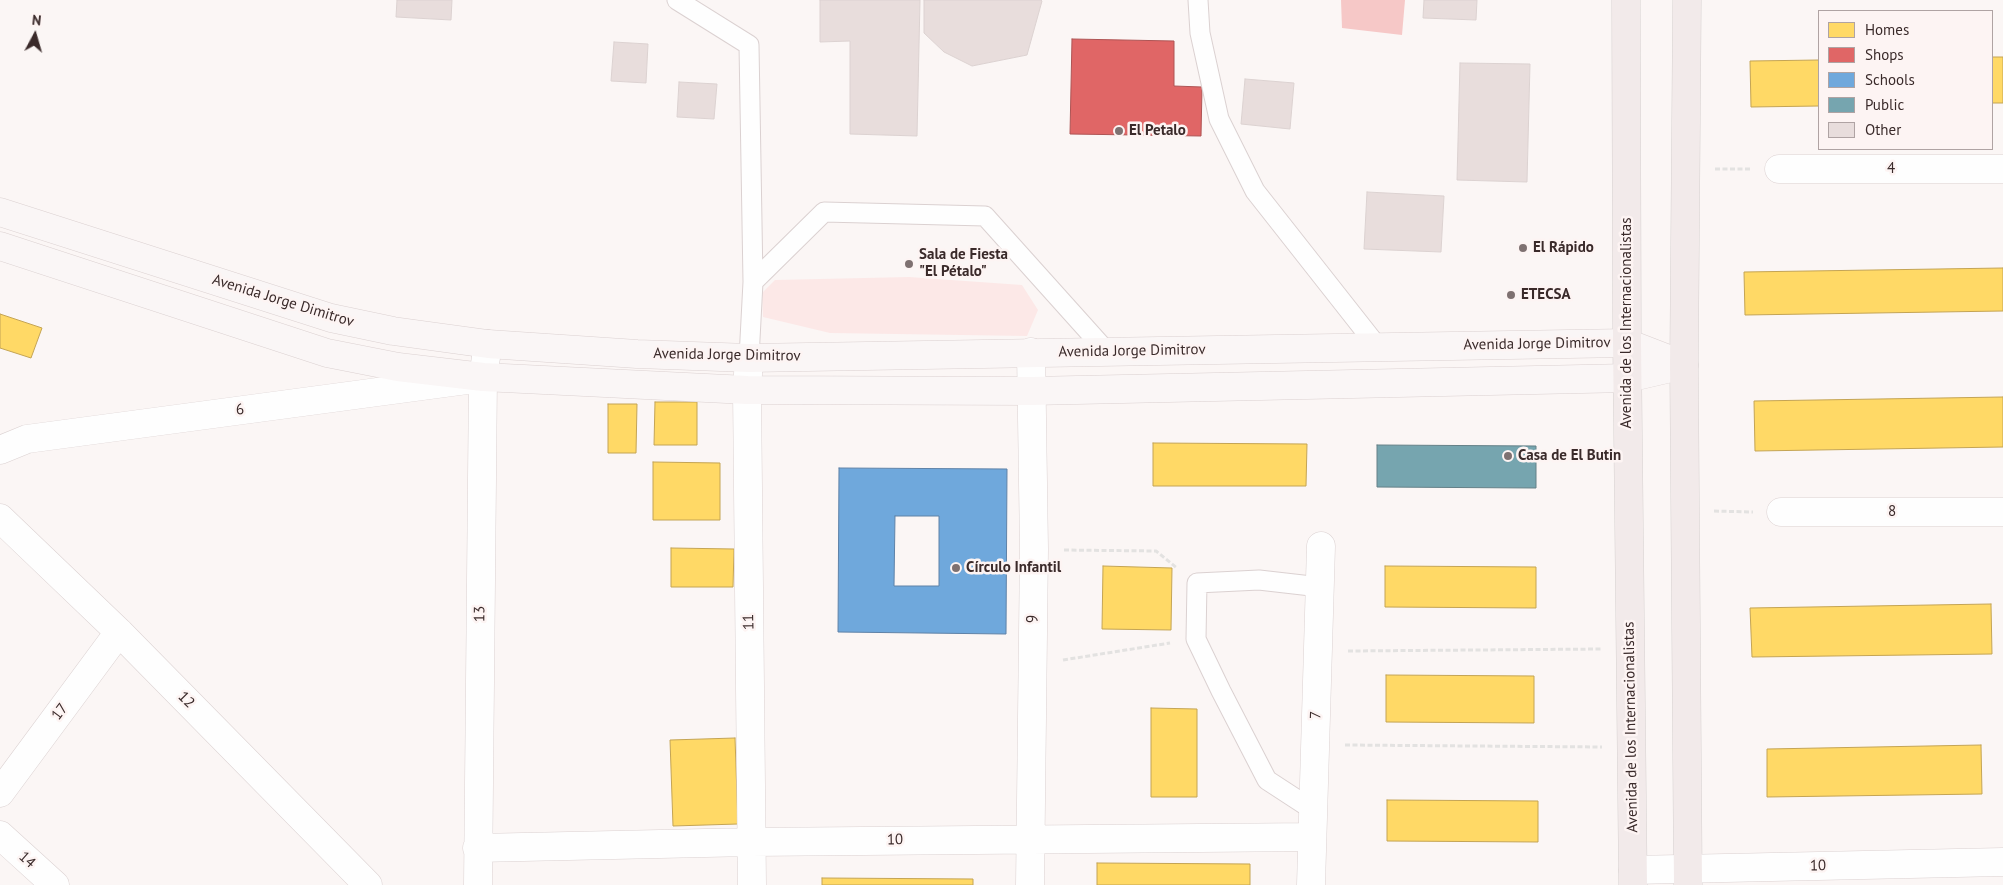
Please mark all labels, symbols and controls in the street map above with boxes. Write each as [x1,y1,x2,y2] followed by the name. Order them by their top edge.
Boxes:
[10,10,60,60] north arrow
[1818,10,1993,150] legend
[31,11,42,30] text: N
[1865,20,1909,39] text: Homes
[1865,45,1904,64] text: Shops
[1865,70,1915,89] text: Schools
[1865,95,1904,114] text: Public
[1865,120,1901,139] text: Other
[1129,122,1186,140] place label: El Petalo
[1113,125,1125,137] marker: El Petalo
[1887,160,1895,178] street label: 4
[1618,218,1636,428] street label: Avenida de los Internacionalistas
[1533,239,1594,257] place label: El Rápido
[1517,242,1529,254] marker: El Rápido
[919,246,1008,281] place label: Sala de Fiesta "El Pétalo"
[903,258,915,270] marker: Sala de Fiesta "El Pétalo"
[210,271,356,331] street label: Avenida Jorge Dimitrov
[1521,286,1571,304] place label: ETECSA
[1505,289,1517,301] marker: ETECSA
[1463,334,1611,354] street label: Avenida Jorge Dimitrov
[1058,341,1206,361] street label: Avenida Jorge Dimitrov
[653,345,801,365] street label: Avenida Jorge Dimitrov
[235,401,245,419] street label: 6
[1518,447,1621,465] place label: Casa de El Butin
[1502,450,1514,462] marker: Casa de El Butin
[1888,503,1896,521] street label: 8
[966,559,1061,577] place label: Círculo Infantil
[950,562,962,574] marker: Círculo Infantil
[471,606,489,622] street label: 13
[740,614,758,630] street label: 11
[1024,615,1042,623] street label: 9
[1620,621,1642,833] street label: Avenida de los Internacionalistas
[174,688,198,712] street label: 12
[48,700,72,724] street label: 17
[1307,711,1325,719] street label: 7
[887,831,903,849] street label: 10
[15,848,39,872] street label: 14
[1810,857,1826,875] street label: 10

